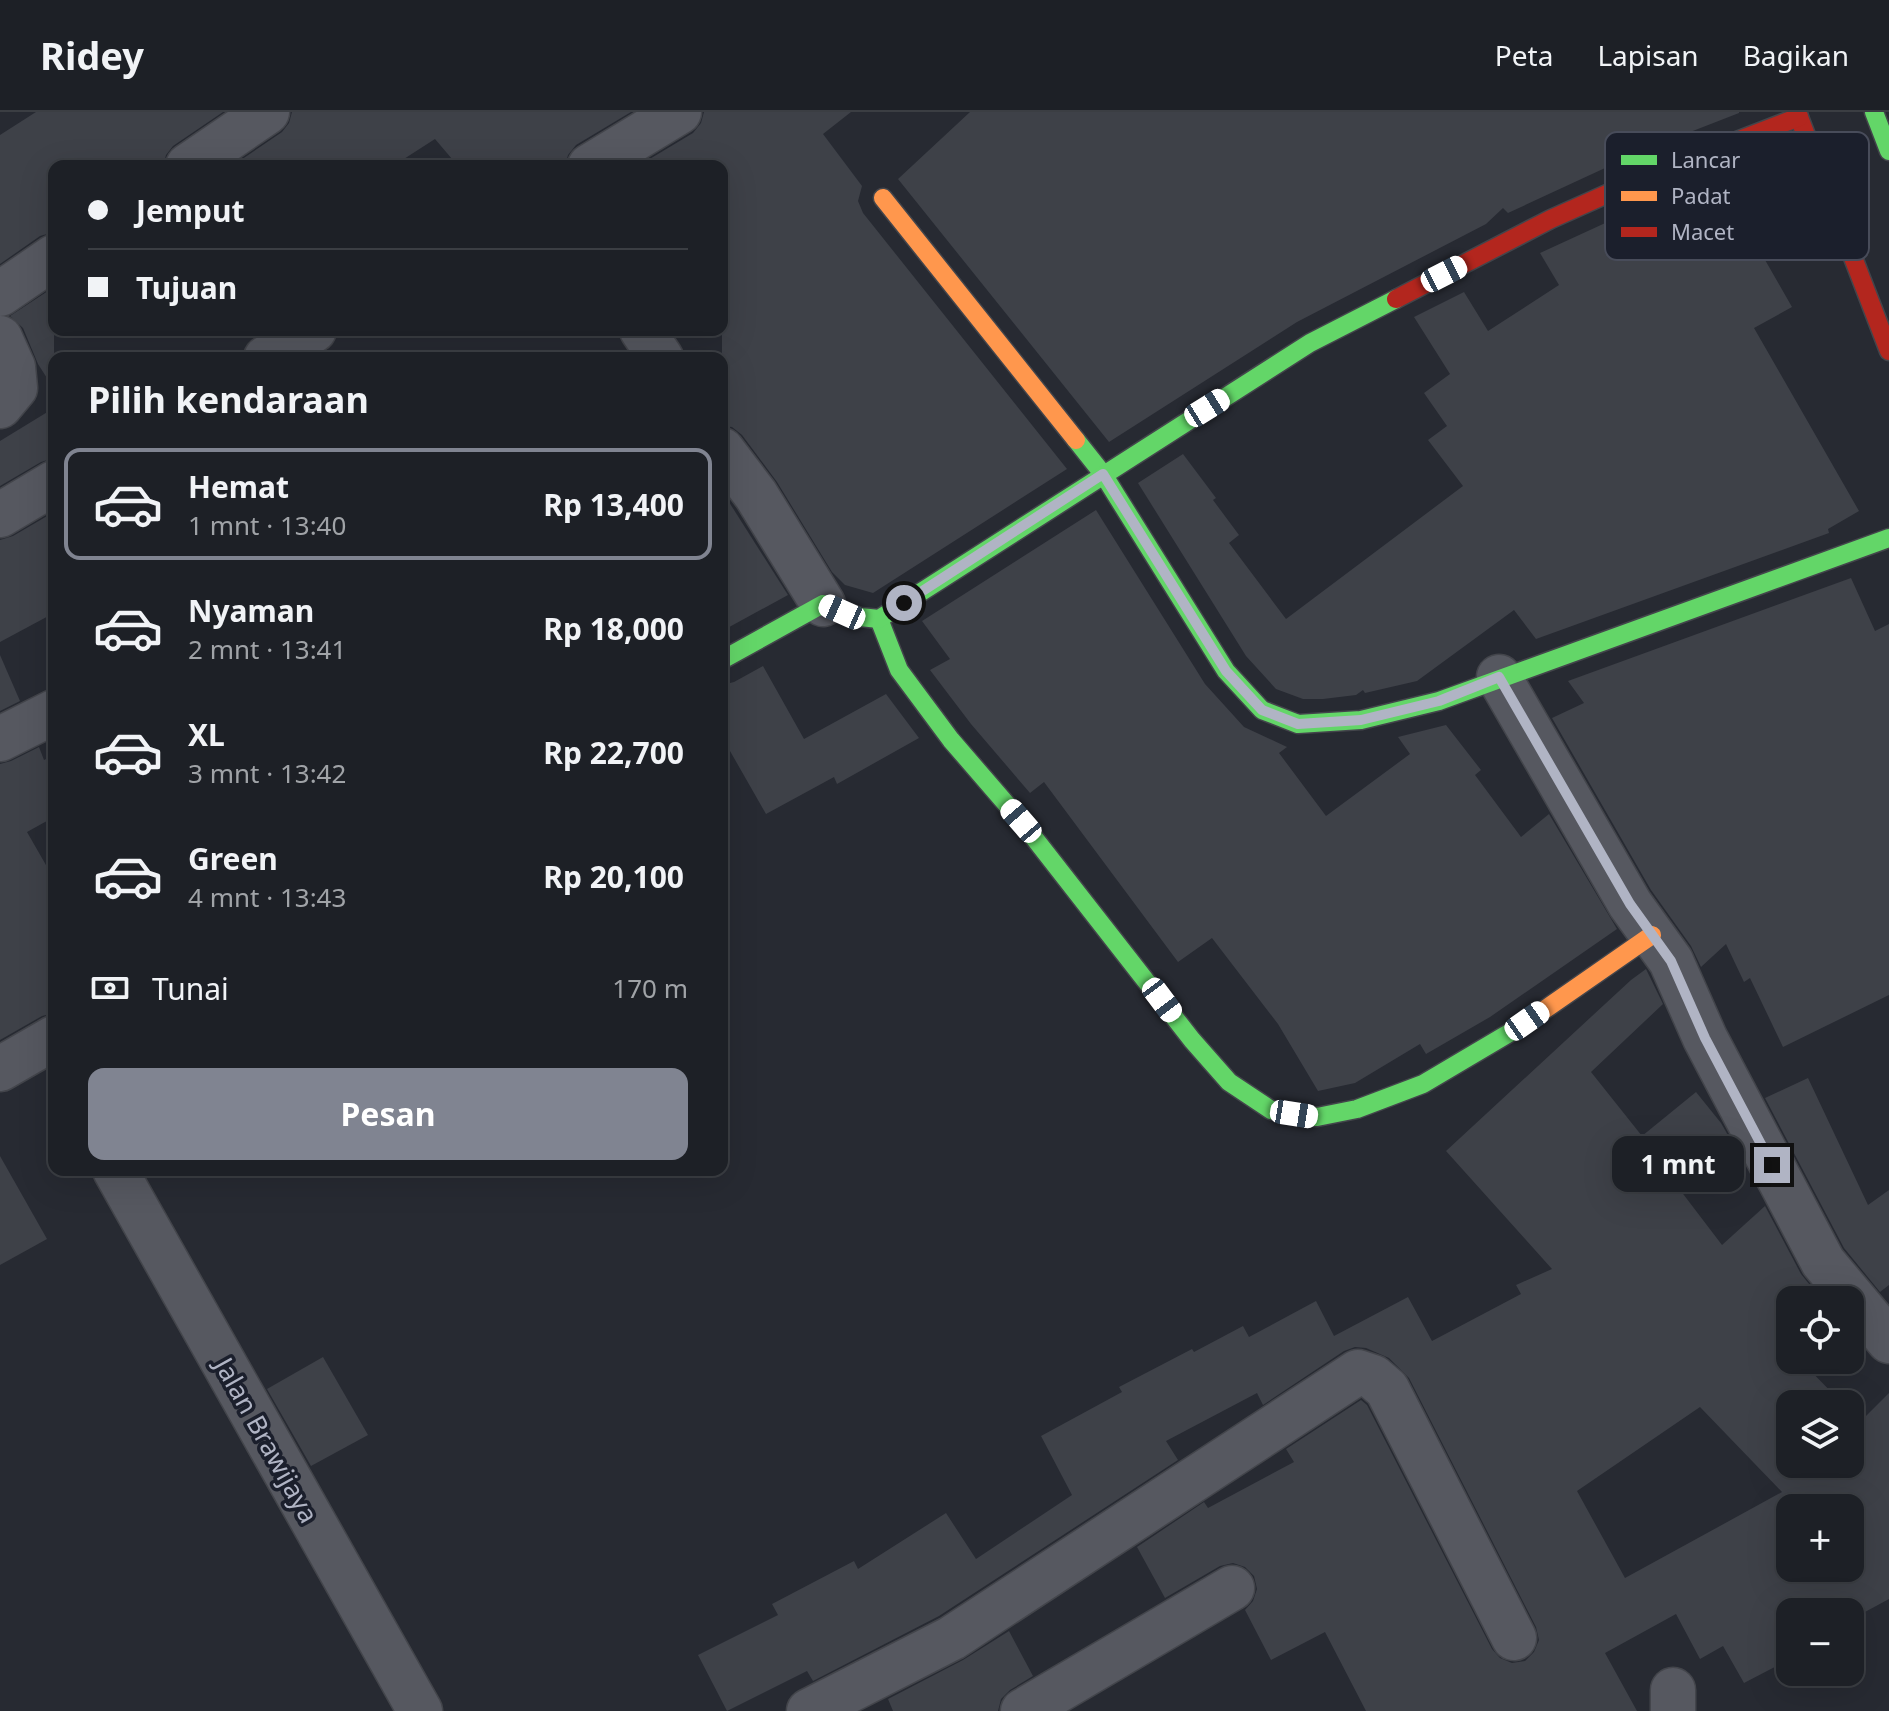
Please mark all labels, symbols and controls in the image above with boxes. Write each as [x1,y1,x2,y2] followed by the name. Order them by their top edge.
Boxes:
[40,29,144,81] text: Ridey
[1495,36,1553,74] text: Peta
[1597,36,1699,74] text: Lapisan
[1743,36,1849,74] text: Bagikan
[1605,132,1869,260] legend
[1671,144,1740,174] text: Lancar
[1671,180,1731,210] text: Padat
[136,190,245,231] text: Jemput
[1671,216,1734,246] text: Macet
[1417,252,1471,296] car
[136,267,237,308] text: Tujuan
[88,375,369,424] text: Pilih kendaraan
[1180,385,1234,431] car
[188,466,289,507] text: Hemat
[92,468,164,540] icon: car
[543,484,684,525] text: Rp 13,400
[188,507,346,543] text: 1 mnt · 13:40
[886,585,922,621] route start
[188,590,314,631] text: Nyaman
[815,591,869,633] car
[92,592,164,664] icon: car
[543,608,684,649] text: Rp 18,000
[188,631,346,667] text: 2 mnt · 13:41
[188,714,225,755] text: XL
[92,716,164,788] icon: car
[543,732,684,773] text: Rp 22,700
[188,755,346,791] text: 3 mnt · 13:42
[996,795,1046,847] car
[188,838,278,879] text: Green
[92,840,164,912] icon: car
[543,856,684,897] text: Rp 20,100
[188,879,346,915] text: 4 mnt · 13:43
[88,966,132,1010] icon: cash
[152,968,229,1009] text: Tunai
[612,970,688,1006] text: 170 m
[1138,974,1186,1026] car
[1500,997,1554,1045] car
[88,1068,688,1160] button: Pesan
[1268,1098,1320,1130] car
[1612,1137,1744,1193] callout: 1 mnt
[1640,1146,1716,1182] text: 1 mnt
[1754,1147,1790,1183] route end
[1776,1286,1864,1686] map controls
[1776,1286,1864,1374] button: locate
[205,1348,327,1529] street label: Jalan Brawijaya
[1776,1390,1864,1478] button: layers
[1776,1494,1864,1582] button: +
[1776,1598,1864,1686] button: −

